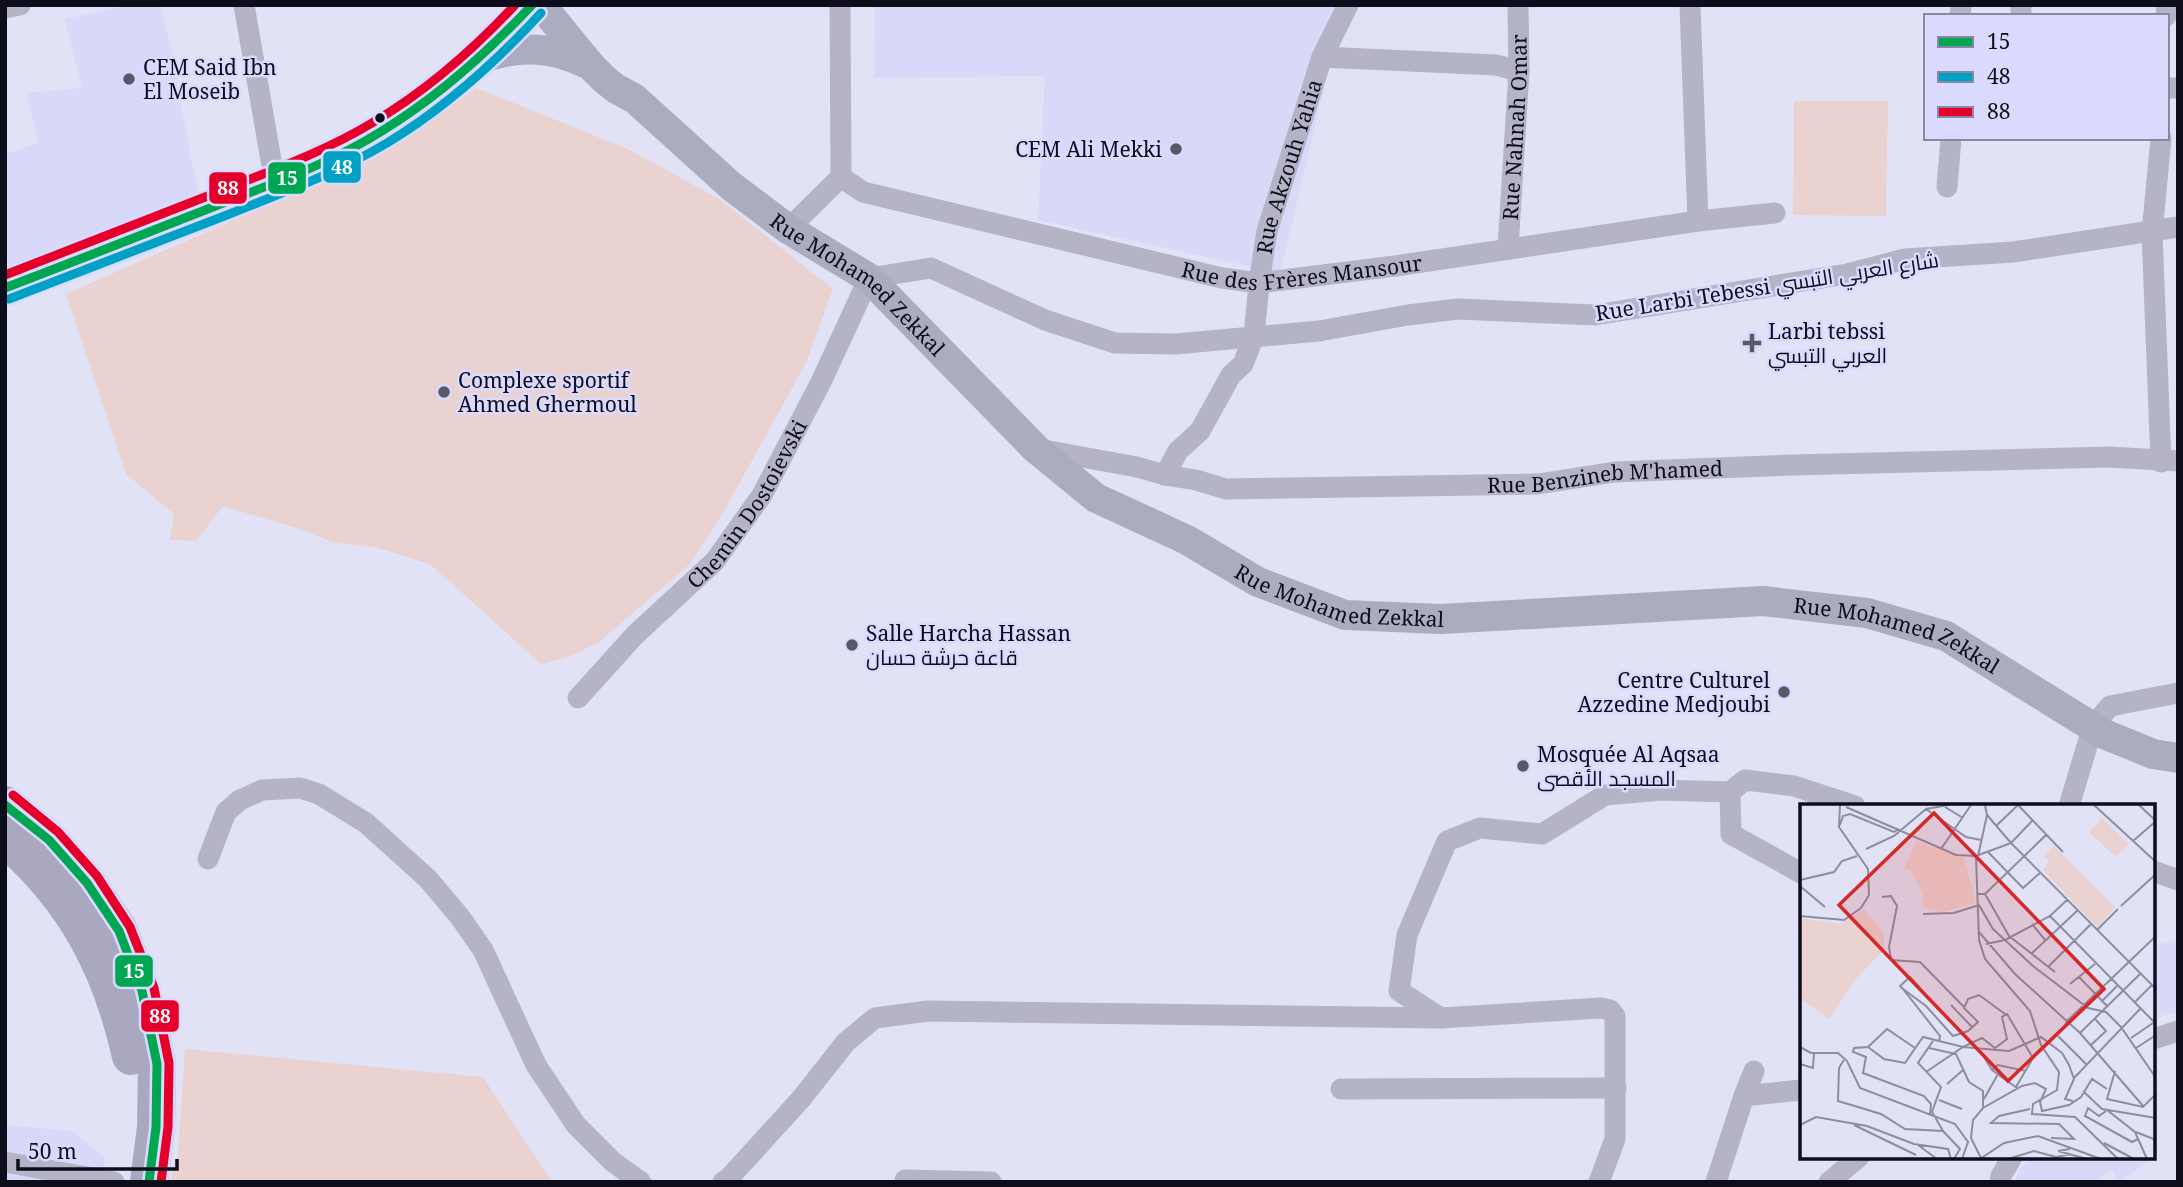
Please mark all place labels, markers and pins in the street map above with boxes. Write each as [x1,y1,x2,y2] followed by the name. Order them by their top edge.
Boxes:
[143,53,277,105] place label: CEM Said Ibn El Moseib
[121,71,137,87] marker: CEM Said Ibn El Moseib
[373,111,387,125] unlabelled marker
[1015,135,1162,163] place label: CEM Ali Mekki
[1168,141,1184,157] marker: CEM Ali Mekki
[1768,317,1887,372] place label: Larbi tebssi العربي التبسي
[1742,333,1762,353] marker: Larbi tebssi العربي التبسي
[458,366,637,418] place label: Complexe sportif Ahmed Ghermoul
[436,384,452,400] marker: Complexe sportif Ahmed Ghermoul
[866,619,1071,671] place label: Salle Harcha Hassan قاعة حرشة حسان
[844,637,860,653] marker: Salle Harcha Hassan قاعة حرشة حسان
[1577,666,1770,718] place label: Centre Culturel Azzedine Medjoubi
[1776,684,1792,700] marker: Centre Culturel Azzedine Medjoubi
[1537,740,1720,792] place label: Mosquée Al Aqsaa المسجد الأقصى
[1515,758,1531,774] marker: Mosquée Al Aqsaa المسجد الأقصى

